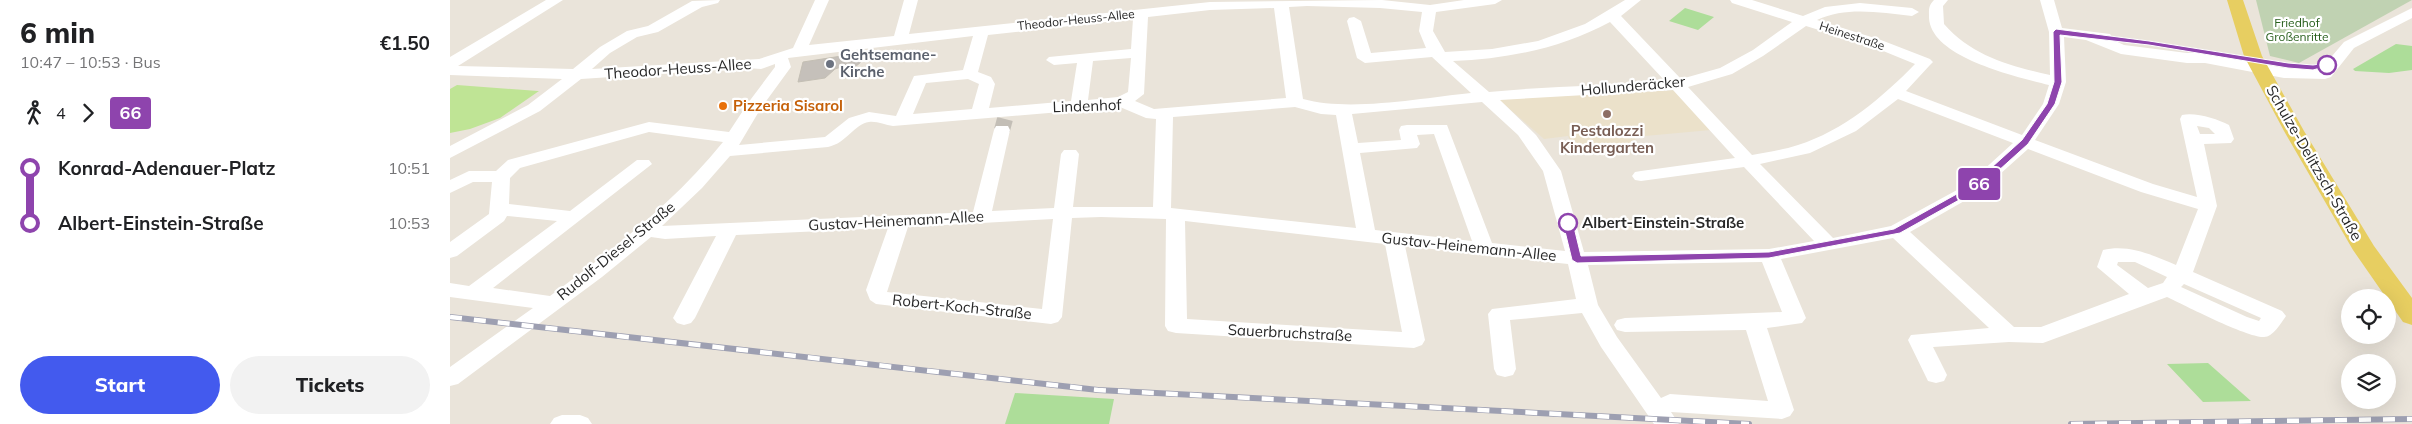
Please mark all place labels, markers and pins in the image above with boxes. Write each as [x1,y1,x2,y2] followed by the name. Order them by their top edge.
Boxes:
[840,45,937,81] place label: Gehtsemane- Kirche
[2317,55,2337,75] unlabelled marker
[824,58,836,70] marker: Gehtsemane- Kirche
[733,96,843,115] place label: Pizzeria Sisarol
[717,100,729,112] marker: Pizzeria Sisarol
[1601,108,1613,120] marker: Pestalozzi Kindergarten
[1560,121,1654,157] place label: Pestalozzi Kindergarten
[1558,213,1578,233] marker: Albert-Einstein-Straße
[1582,213,1744,232] place label: Albert-Einstein-Straße

